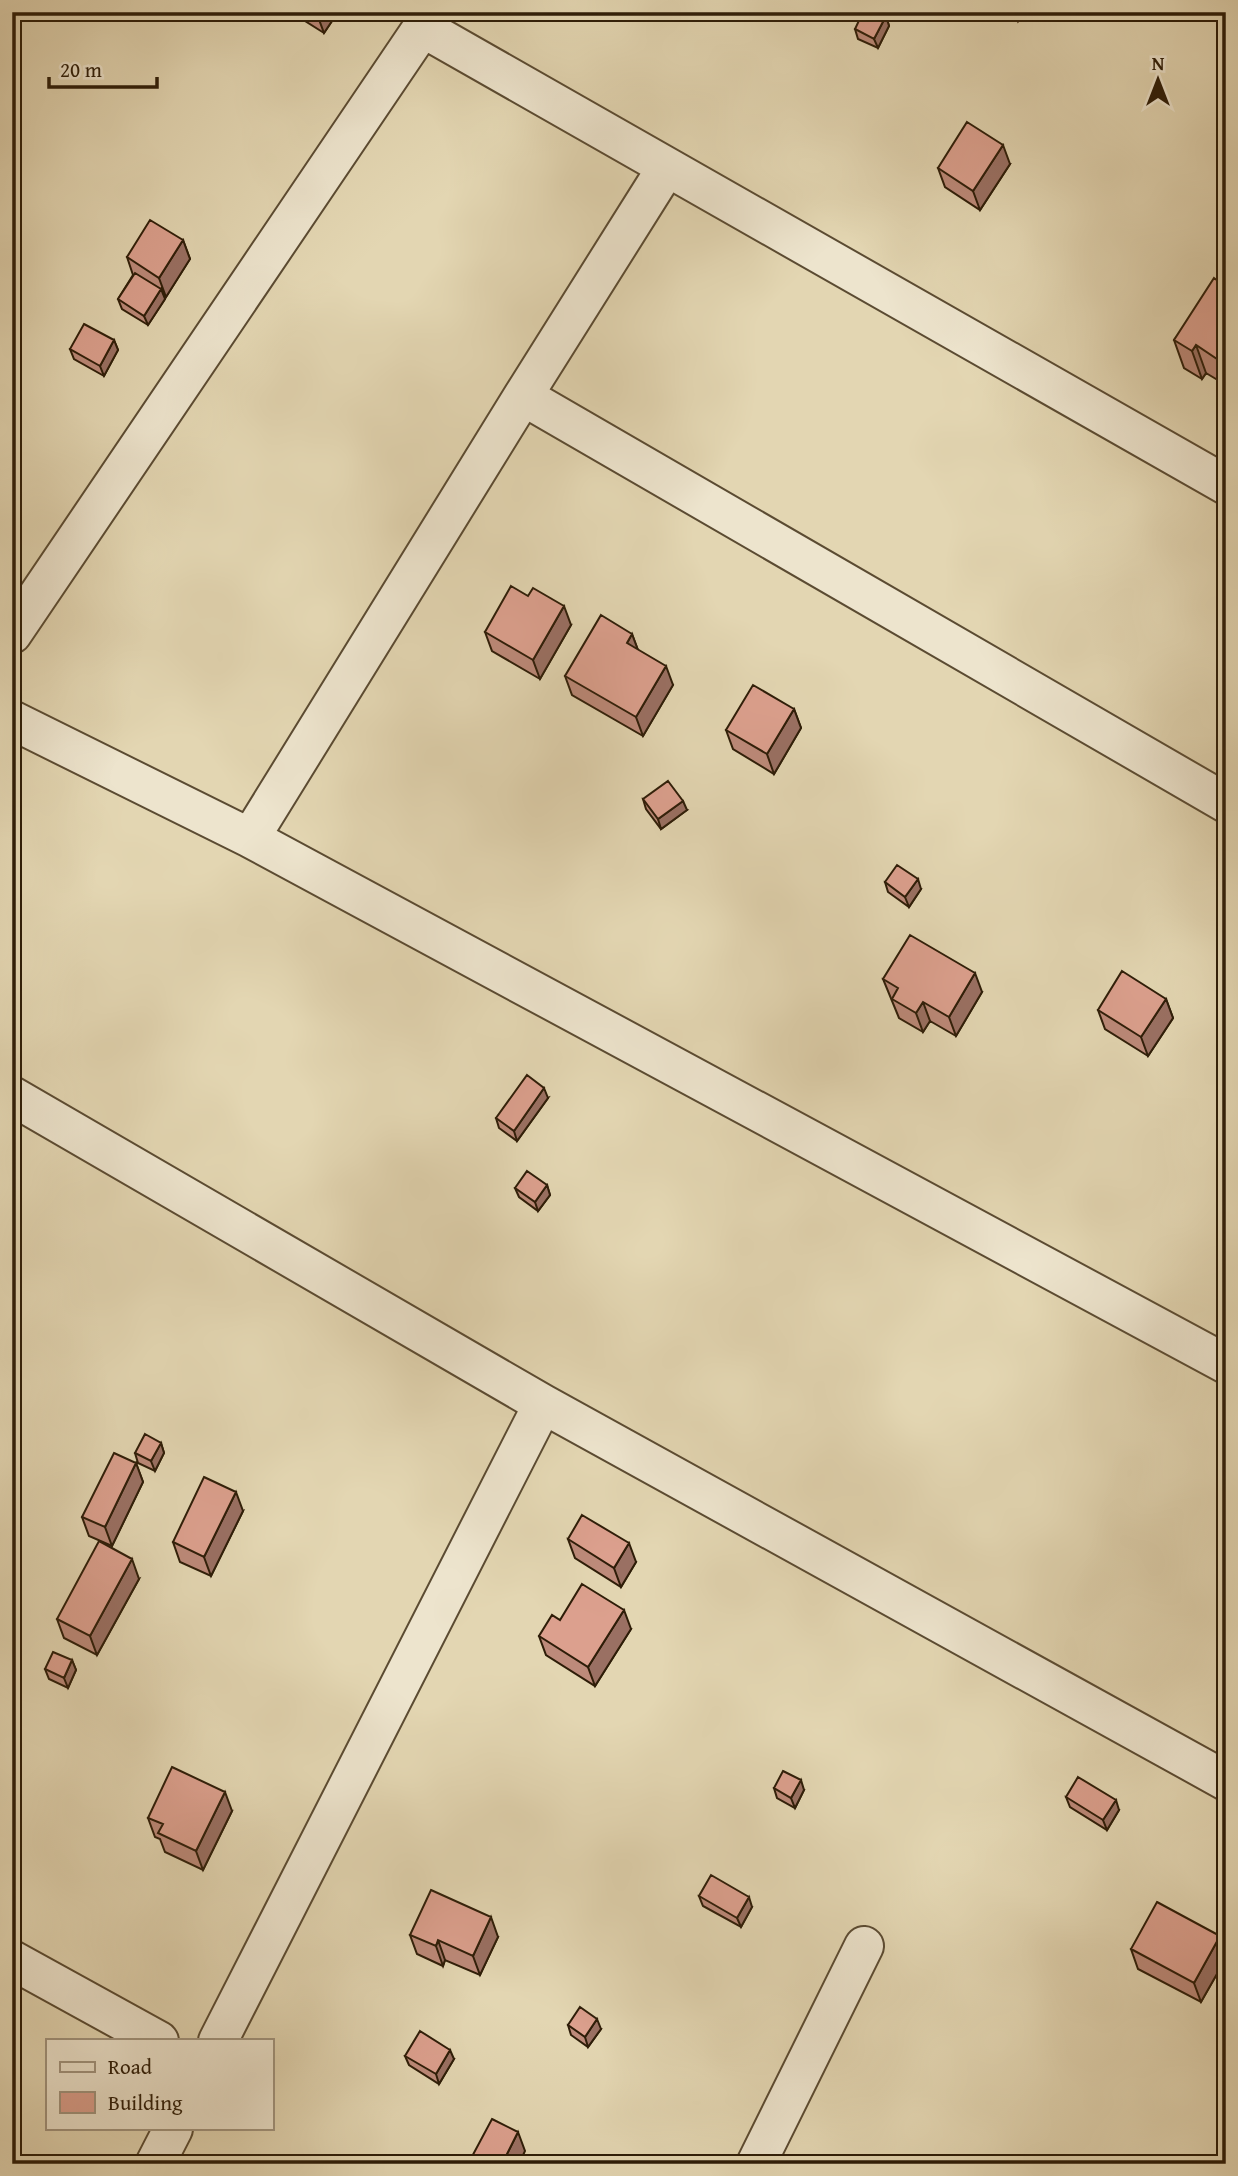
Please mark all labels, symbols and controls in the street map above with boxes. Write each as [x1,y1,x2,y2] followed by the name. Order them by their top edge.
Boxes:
[49,46,158,90] scale bar
[1122,46,1192,116] north arrow
[1152,49,1165,77] text: N
[60,54,102,85] text: 20 m
[46,2039,273,2130] legend
[108,2051,153,2082] text: Road
[108,2087,183,2118] text: Building

